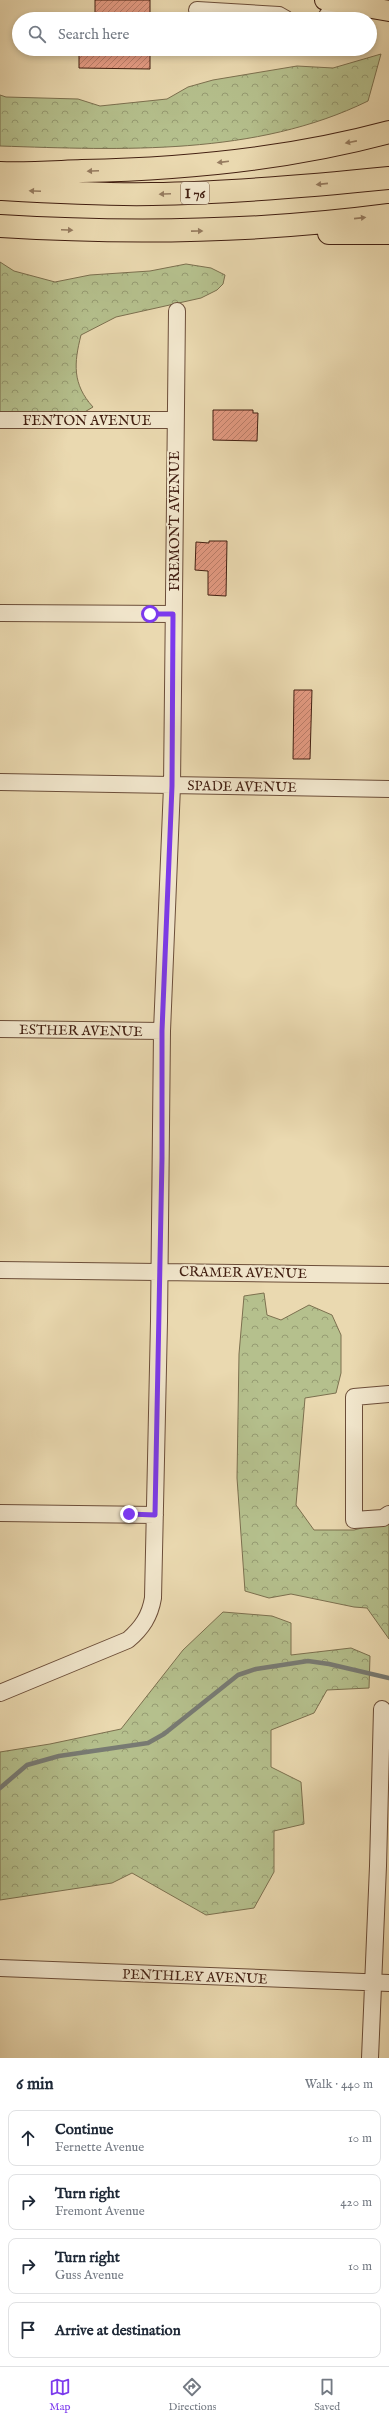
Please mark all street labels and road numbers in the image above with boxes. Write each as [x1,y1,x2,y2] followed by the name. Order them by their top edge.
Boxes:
[181,182,209,204] road number: I 76
[23,412,152,430] street label: FENTON AVENUE
[166,451,184,591] street label: FREMONT AVENUE
[187,777,297,797] street label: SPADE AVENUE
[19,1021,143,1041] street label: ESTHER AVENUE
[179,1263,307,1283] street label: CRAMER AVENUE
[122,1965,268,1989] street label: PENTHLEY AVENUE

